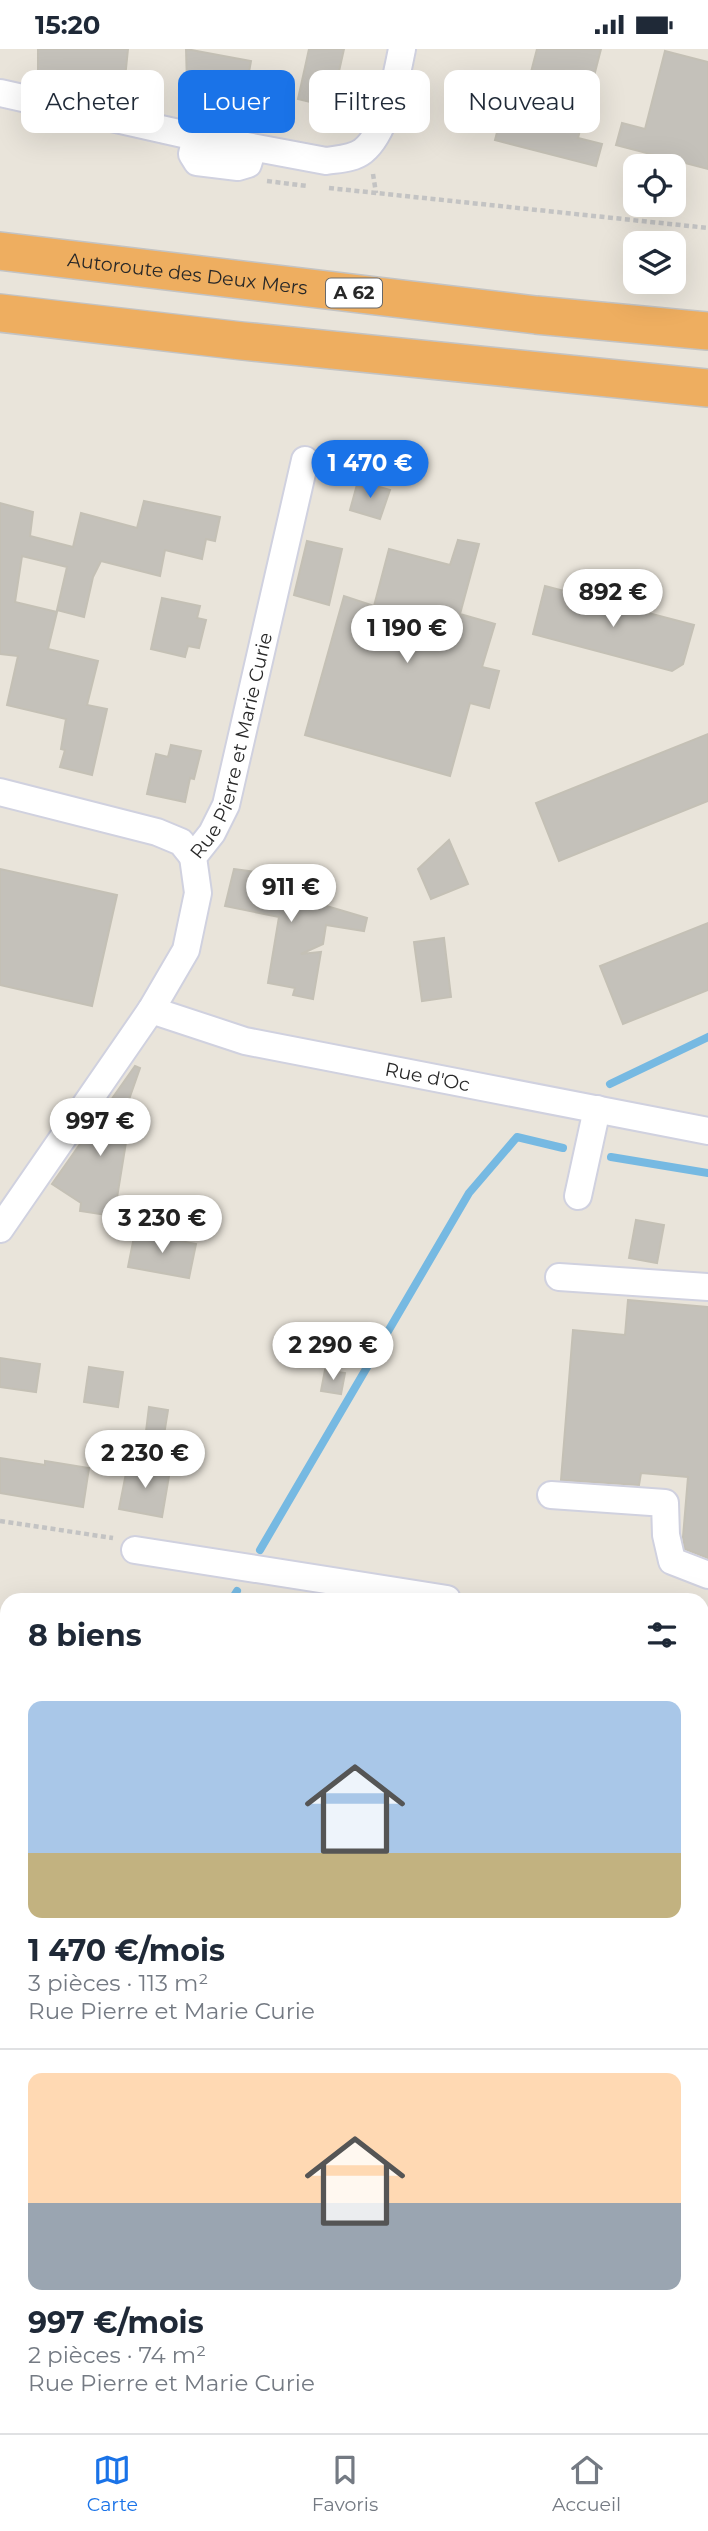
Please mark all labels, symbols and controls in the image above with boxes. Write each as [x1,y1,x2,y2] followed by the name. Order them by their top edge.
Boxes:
[35,9,100,41] text: 15:20
[21,70,164,133] chip: Acheter
[178,70,295,133] chip: Louer
[309,70,430,133] chip: Filtres
[444,70,600,133] chip: Nouveau
[623,154,686,294] map controls
[623,154,686,217] button: locate
[623,231,686,294] button: layers
[66,248,309,300] street label: Autoroute des Deux Mers
[326,279,382,307] road number: A 62
[305,441,435,500] pin: 1 470 €
[328,449,413,477] text: 1 470 €
[564,569,662,629] pin: 892 €
[579,578,647,606] text: 892 €
[342,605,472,665] pin: 1 190 €
[367,614,447,642] text: 1 190 €
[185,630,277,863] street label: Rue Pierre et Marie Curie
[242,865,340,924] pin: 911 €
[262,873,320,901] text: 911 €
[383,1057,472,1096] street label: Rue d'Oc
[51,1099,149,1158] pin: 997 €
[66,1107,134,1135] text: 997 €
[97,1195,227,1255] pin: 3 230 €
[118,1204,206,1232] text: 3 230 €
[268,1323,398,1382] pin: 2 290 €
[288,1331,378,1359] text: 2 290 €
[80,1431,210,1490] pin: 2 230 €
[101,1439,189,1467] text: 2 230 €
[643,1616,681,1654] icon: filters
[28,1617,142,1654] text: 8 biens
[292,1746,418,1872] icon: home
[28,1932,225,1969] text: 1 470 €/mois
[28,1969,208,1997] text: 3 pièces · 113 m²
[28,1997,315,2025] text: Rue Pierre et Marie Curie
[292,2118,418,2244] icon: home
[28,2304,204,2341] text: 997 €/mois
[28,2341,206,2369] text: 2 pièces · 74 m²
[28,2369,315,2397] text: Rue Pierre et Marie Curie
[87,2451,138,2516] tab: Carte
[312,2451,378,2516] tab: Favoris
[552,2451,621,2516] tab: Accueil

